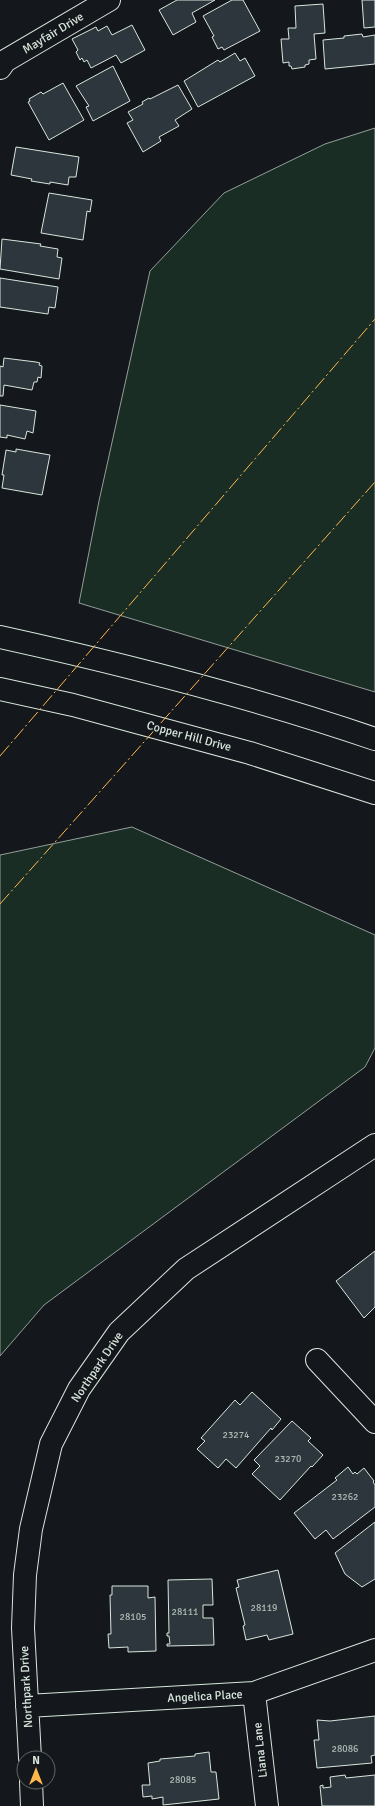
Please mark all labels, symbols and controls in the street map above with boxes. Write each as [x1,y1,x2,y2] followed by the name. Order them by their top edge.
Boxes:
[20,9,87,58] street label: Mayfair Drive
[145,718,233,755] street label: Copper Hill Drive
[68,1329,127,1406] street label: Northpark Drive
[222,1429,250,1441] house number: 23274
[274,1453,302,1465] house number: 23270
[331,1491,359,1503] house number: 23262
[250,1602,278,1614] house number: 28119
[171,1606,199,1618] house number: 28111
[119,1611,147,1623] house number: 28105
[17,1646,36,1728] street label: Northpark Drive
[167,1687,243,1706] street label: Angelica Place
[250,1722,271,1778] street label: Liana Lane
[331,1743,359,1755] house number: 28086
[16,1750,56,1790] north arrow
[32,1754,40,1767] text: N
[169,1774,197,1786] house number: 28085

